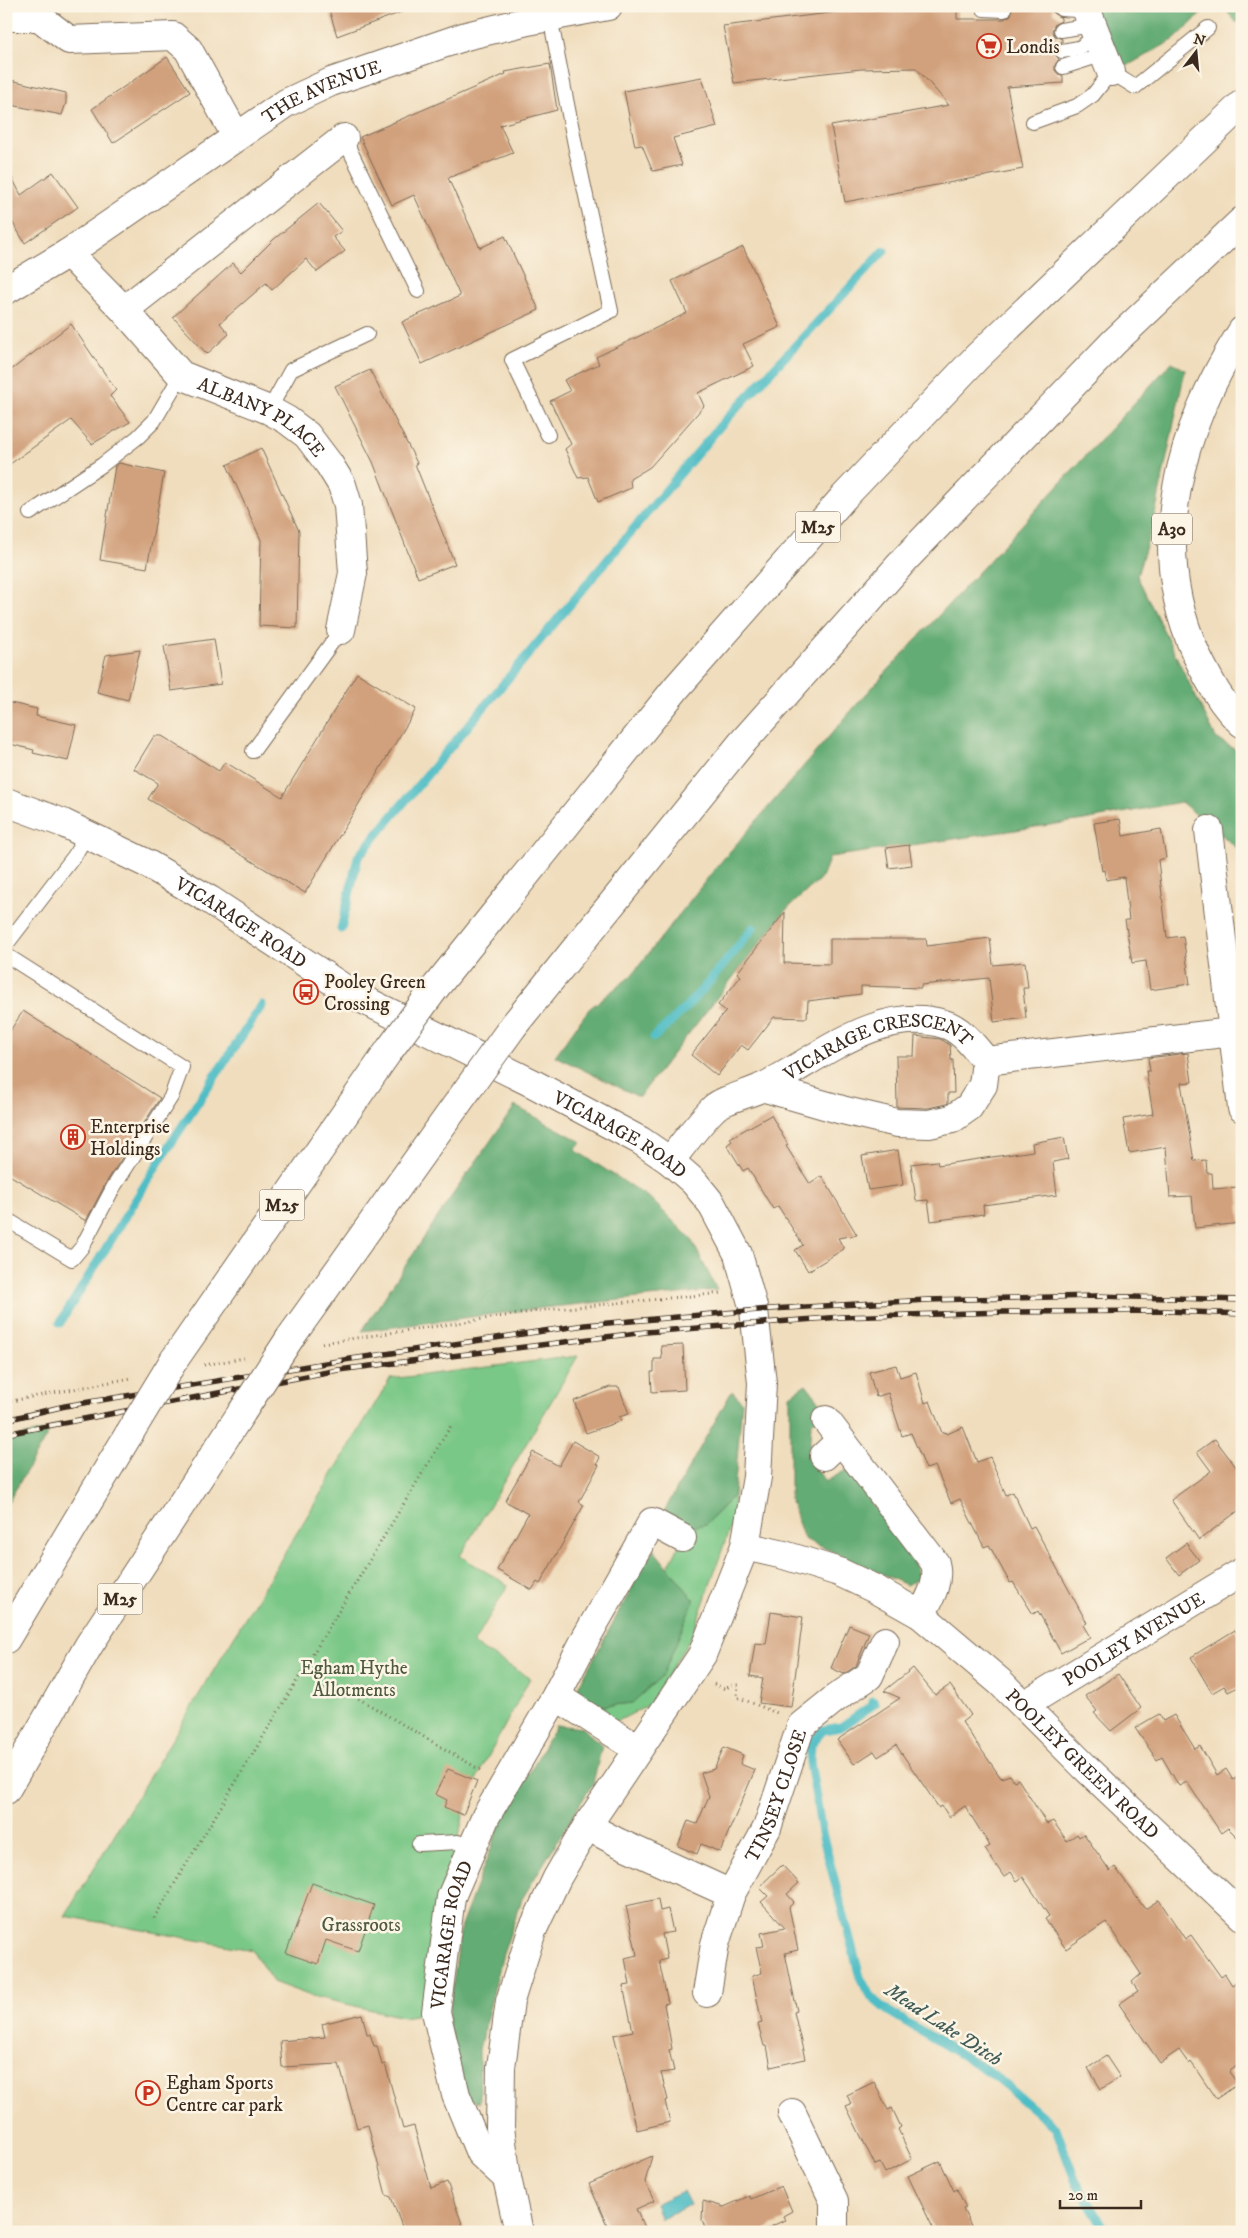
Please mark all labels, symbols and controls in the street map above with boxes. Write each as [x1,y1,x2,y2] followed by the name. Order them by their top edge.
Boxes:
[1170,28,1220,78] north arrow
[1191,30,1208,51] text: N
[976,33,1002,59] supermarket icon: Londis
[1006,36,1060,59] place label: Londis
[258,56,384,129] street label: THE AVENUE
[194,373,329,462] street label: ALBANY PLACE
[796,512,840,542] road number: M25
[1152,514,1192,544] road number: A30
[170,872,311,974] street label: VICARAGE ROAD
[324,971,426,1016] place label: Pooley Green Crossing
[293,979,319,1005] bus stop icon: Pooley Green Crossing
[779,1010,978,1087] street label: VICARAGE CRESCENT
[548,1086,691,1184] street label: VICARAGE ROAD
[90,1116,170,1161] place label: Enterprise Holdings
[60,1124,86,1150] building icon: Enterprise Holdings
[260,1190,304,1220] road number: M25
[98,1584,142,1615] road number: M25
[1059,1588,1209,1692] street label: POOLEY AVENUE
[300,1657,408,1702] park label: Egham Hythe Allotments
[1000,1684,1164,1844] street label: POOLEY GREEN ROAD
[741,1726,812,1866] street label: TINSEY CLOSE
[426,1857,478,2012] street label: VICARAGE ROAD
[321,1914,401,1937] park label: Grassroots
[878,1977,1006,2072] water label: Mead Lake Ditch
[166,2072,283,2117] place label: Egham Sports Centre car park
[135,2080,161,2106] parking icon: Egham Sports Centre car park
[1060,2178,1142,2210] scale bar
[1068,2186,1098,2205] text: 20 m

